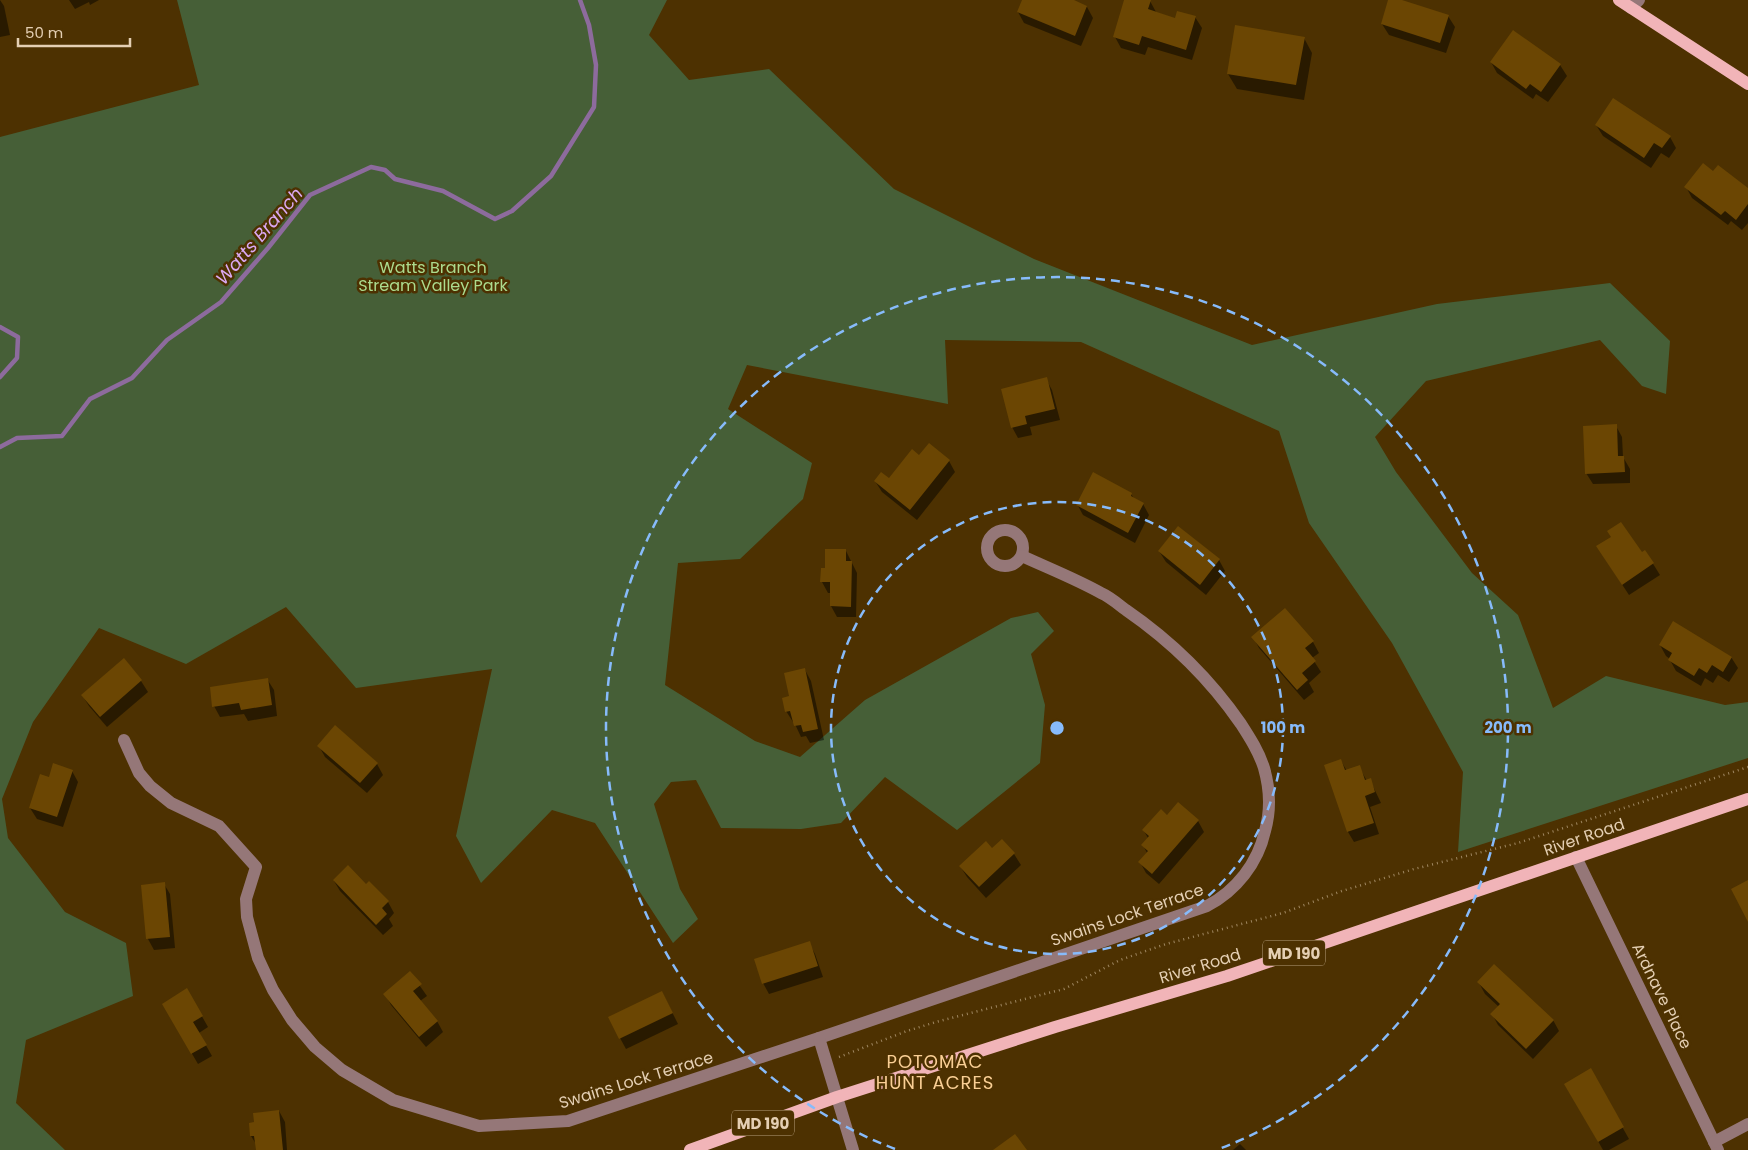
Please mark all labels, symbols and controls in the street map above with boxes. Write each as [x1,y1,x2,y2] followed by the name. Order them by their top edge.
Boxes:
[18,15,130,47] scale bar
[25,22,63,43] text: 50 m
[210,182,308,290] water label: Watts Branch
[358,256,509,297] park label: Watts Branch Stream Valley Park
[1261,717,1305,738] text: 100 m
[1484,717,1532,738] text: 200 m
[1048,719,1066,737] centre of rings
[1540,812,1628,862] street label: River Road
[1047,878,1207,952] street label: Swains Lock Terrace
[1626,939,1698,1053] street label: Ardnave Place
[1263,940,1325,966] road number: MD 190
[1156,943,1244,989] street label: River Road
[556,1046,716,1114] street label: Swains Lock Terrace
[876,1049,994,1095] district label: POTOMAC HUNT ACRES
[732,1110,794,1136] road number: MD 190

